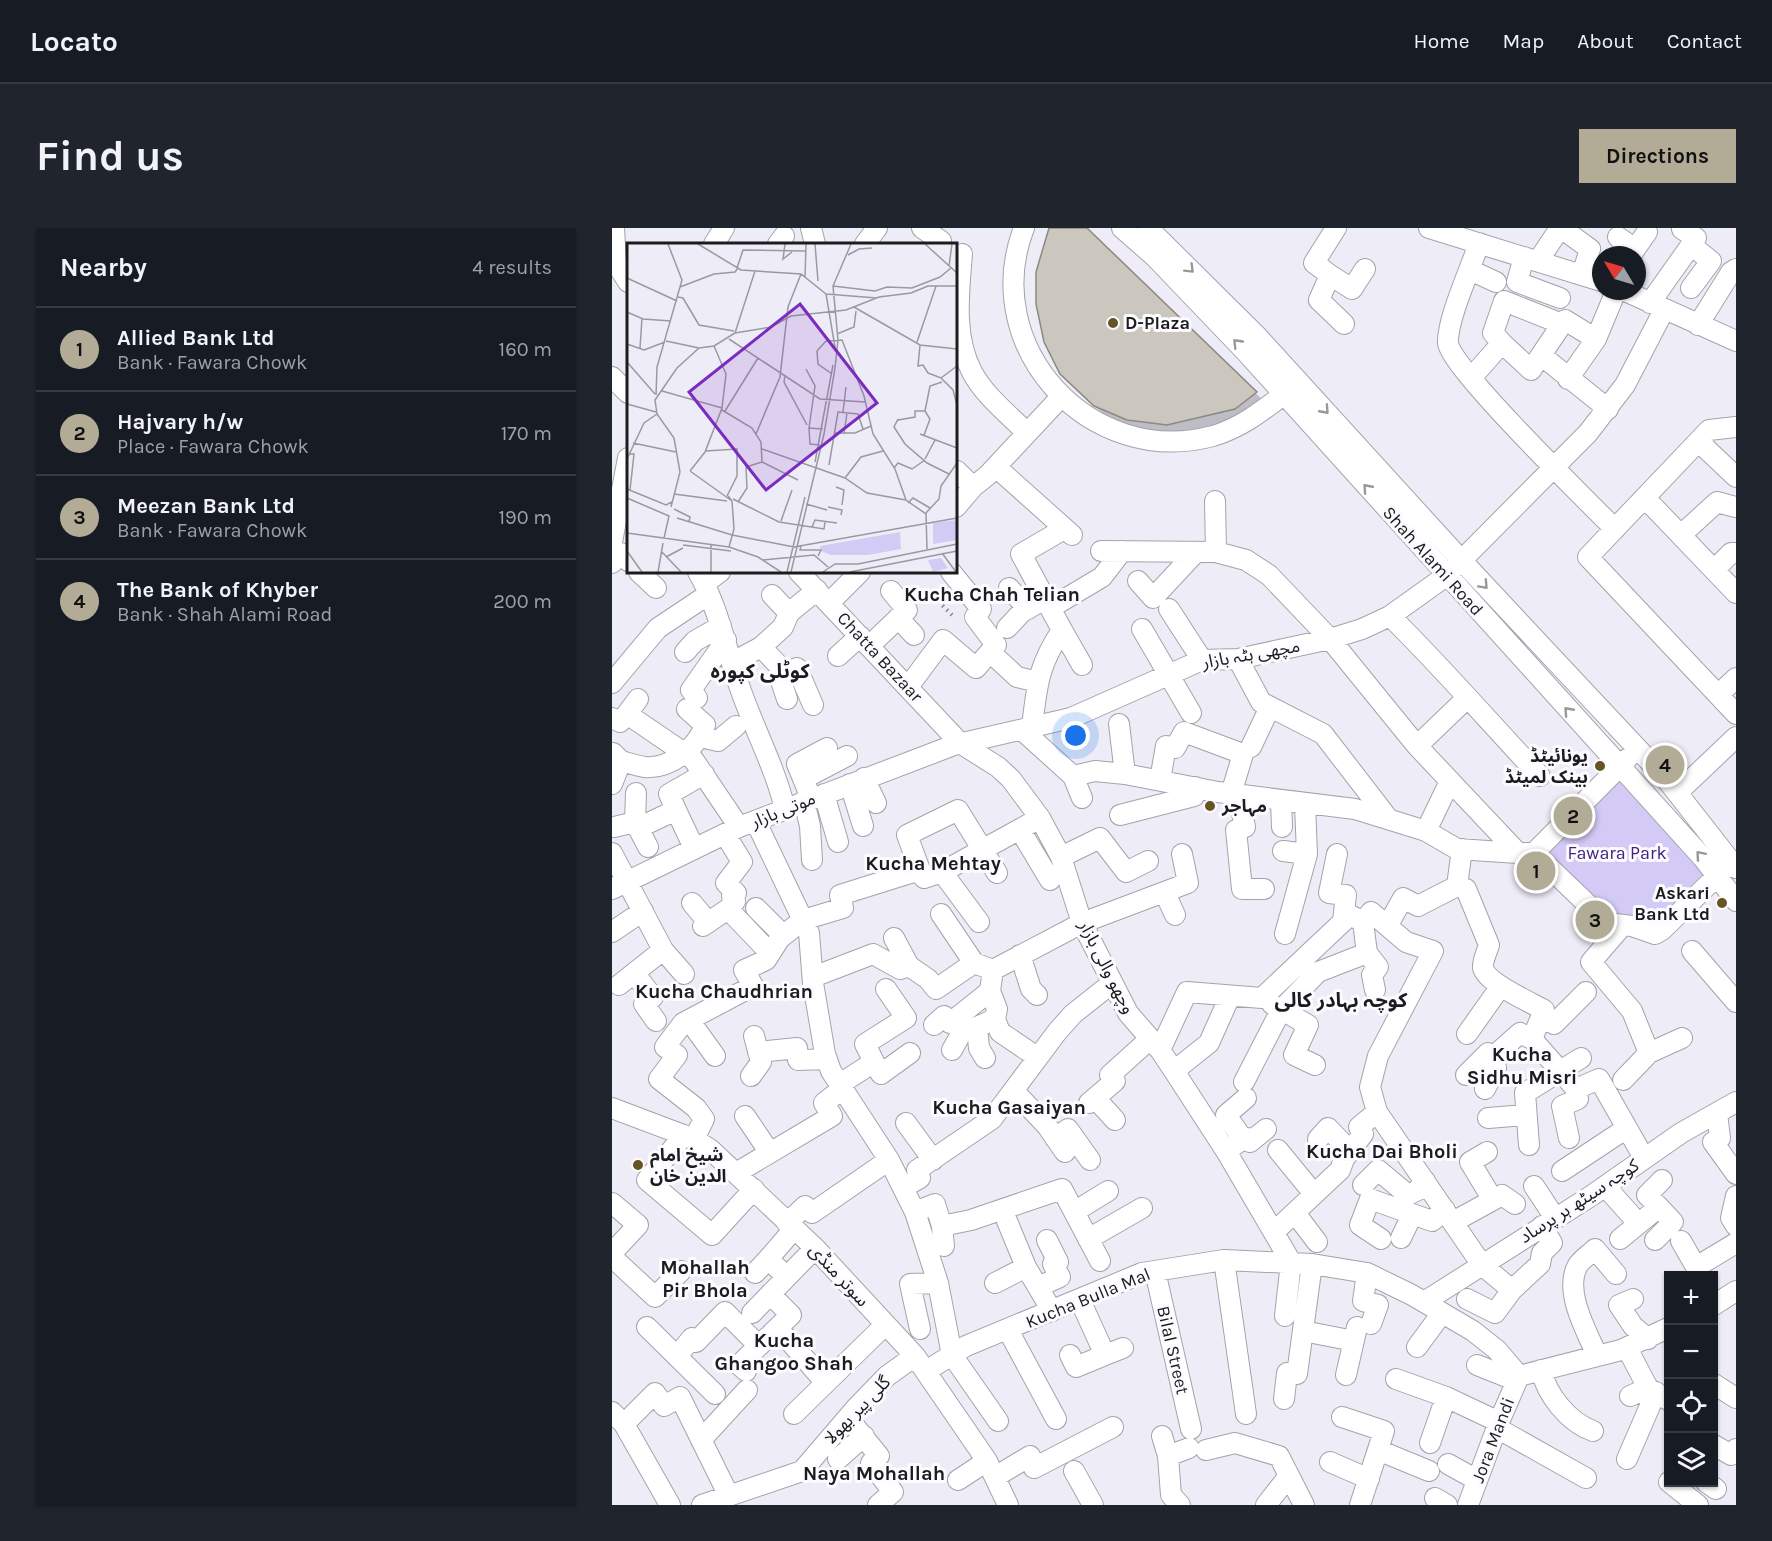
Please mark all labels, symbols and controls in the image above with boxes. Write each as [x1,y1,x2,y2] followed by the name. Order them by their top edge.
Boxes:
[30,25,118,58] text: Locato
[1414,29,1470,53] text: Home
[1503,29,1544,53] text: Map
[1577,29,1634,53] text: About
[1667,29,1742,53] text: Contact
[1579,129,1736,183] button: Directions
[36,131,184,181] text: Find us
[627,243,957,573] inset map
[1592,246,1646,300] north arrow
[60,252,147,283] text: Nearby
[472,256,552,279] text: 4 results
[1182,262,1193,273] one-way arrow
[1125,312,1190,334] place label: D-Plaza
[1106,316,1120,330] marker: D-Plaza
[117,325,275,351] text: Allied Bank Ltd
[76,338,83,361] text: 1
[499,338,552,361] text: 160 m
[1234,340,1245,351] one-way arrow
[117,351,307,374] text: Bank · Fawara Chowk
[1317,403,1328,414] one-way arrow
[117,409,243,435] text: Hajvary h/w
[73,422,86,445] text: 2
[501,422,552,445] text: 170 m
[117,435,309,458] text: Place · Fawara Chowk
[1363,485,1374,495] one-way arrow
[117,493,295,519] text: Meezan Bank Ltd
[1378,502,1488,620] street label: Shah Alami Road
[73,506,86,529] text: 3
[498,506,552,529] text: 190 m
[117,519,307,542] text: Bank · Fawara Chowk
[117,577,318,603] text: The Bank of Khyber
[1477,579,1488,589] one-way arrow
[904,583,1080,606] district label: Kucha Chah Telian
[74,590,85,613] text: 4
[493,590,552,613] text: 200 m
[117,603,332,626] text: Bank · Shah Alami Road
[833,607,928,707] street label: Chatta Bazaar
[1199,635,1302,674] street label: مچھی ہٹہ بازار
[710,659,811,684] district label: کوٹلی کپورہ
[1564,708,1575,718] one-way arrow
[1061,721,1090,750] your location
[1646,742,1684,788] pin: 4
[1505,745,1588,788] place label: یونائیٹڈ بینک لمیٹڈ
[1593,759,1607,773] marker: یونائیٹڈ بینک لمیٹڈ
[746,787,819,833] street label: موتی بازار
[1554,794,1592,838] pin: 2
[1221,795,1267,817] place label: مہاجر
[1203,799,1217,813] marker: مہاجر
[1567,842,1667,864] park label: Fawara Park
[1516,848,1556,894] pin: 1
[1696,851,1707,862] one-way arrow
[865,852,1001,875] district label: Kucha Mehtay
[1634,882,1710,925] place label: Askari Bank Ltd
[1715,896,1729,910] marker: Askari Bank Ltd
[1576,898,1614,942] pin: 3
[1073,916,1140,1018] street label: وچھو والی بازار
[635,980,813,1003] district label: Kucha Chaudhrian
[1275,989,1408,1013] district label: کوچہ بہادر کالی
[1467,1043,1577,1089] district label: Kucha Sidhu Misri
[932,1096,1086,1119] district label: Kucha Gasaiyan
[1306,1140,1458,1163] district label: Kucha Dai Bholi
[650,1144,726,1187] place label: شیخ امام الدین خان
[1515,1154,1644,1248] street label: کوچہ سیٹھ ہر پرساد
[631,1158,645,1172] marker: شیخ امام الدین خان
[804,1239,874,1311] street label: سوتر منڈی
[660,1256,750,1302] district label: Mohallah Pir Bhola
[1022,1263,1154,1333] street label: Kucha Bulla Mal
[1664,1271,1718,1487] map controls
[1664,1271,1718,1325] button: +
[1152,1304,1194,1397] street label: Bilal Street
[1664,1325,1718,1379] button: −
[715,1329,853,1375] district label: Kucha Ghangoo Shah
[819,1371,896,1449] street label: گلی پیر بھولا
[1664,1379,1718,1433] button: locate
[1467,1394,1519,1486] street label: Jora Mandi
[1664,1433,1718,1487] button: layers
[803,1462,945,1485] district label: Naya Mohallah

